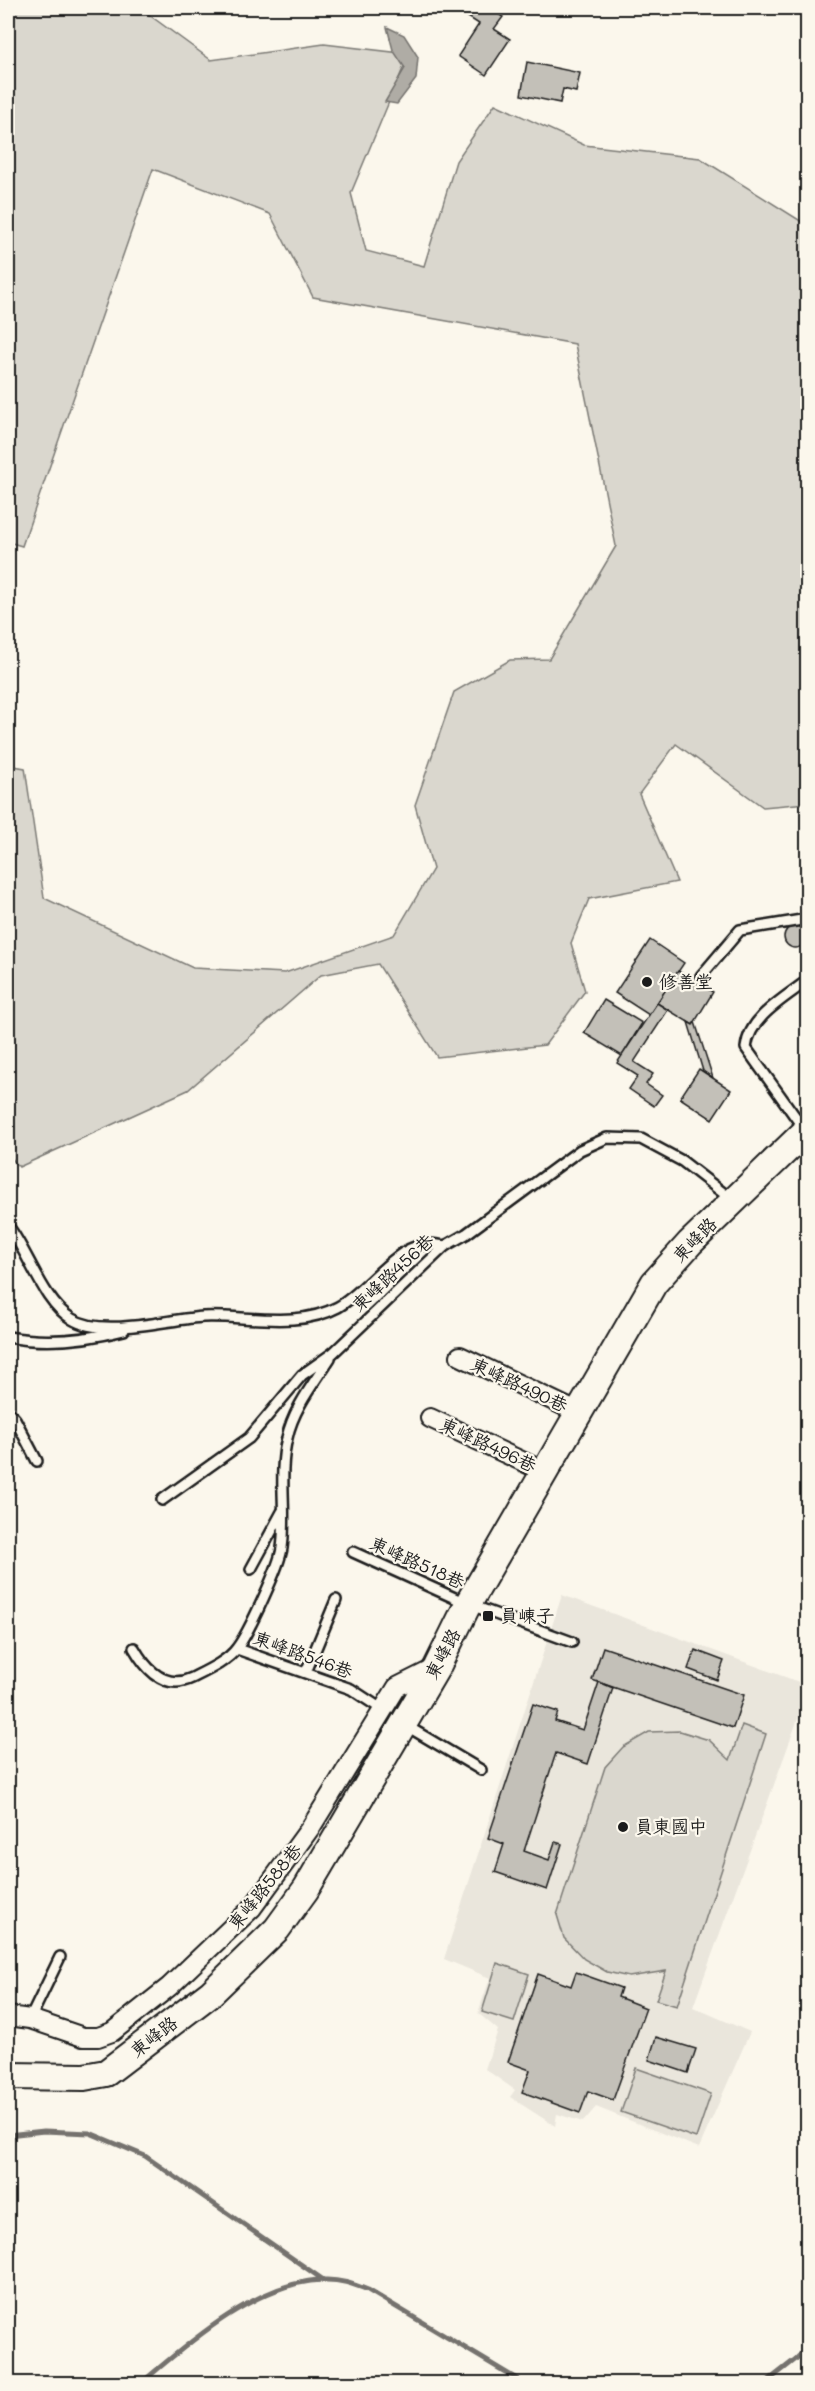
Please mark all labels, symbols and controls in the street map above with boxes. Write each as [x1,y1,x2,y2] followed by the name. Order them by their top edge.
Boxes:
[659,969,713,993] place label: 修善堂
[640,975,654,989] marker: 修善堂
[667,1212,722,1267] street label: 東峰路
[346,1228,439,1316] street label: 東峰路456巷
[467,1351,572,1417] street label: 東峰路490巷
[436,1411,541,1477] street label: 東峰路496巷
[366,1530,469,1594] street label: 東峰路518巷
[500,1603,554,1627] place label: 員崠子
[481,1609,495,1623] marker: 員崠子
[419,1624,465,1683] street label: 東峰路
[250,1625,356,1683] street label: 東峰路546巷
[635,1814,707,1838] place label: 員東國中
[616,1820,630,1834] marker: 員東國中
[222,1838,306,1934] street label: 東峰路588巷
[125,2010,182,2062] street label: 東峰路

